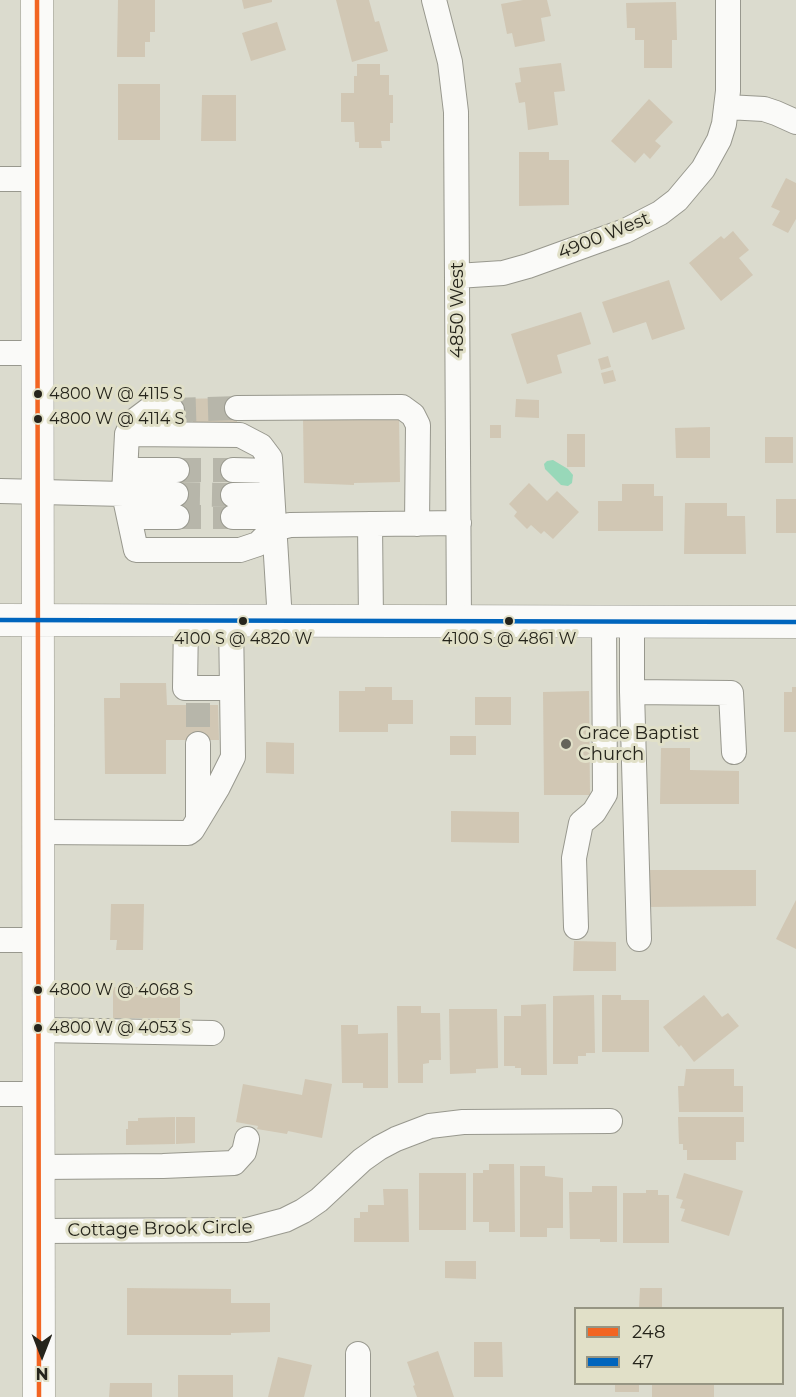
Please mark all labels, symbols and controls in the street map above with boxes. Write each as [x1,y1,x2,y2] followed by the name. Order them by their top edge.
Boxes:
[555,208,653,264] street label: 4900 West
[447,262,469,358] street label: 4850 West
[49,384,183,404] place label: 4800 W @ 4115 S
[32,388,44,400] marker: 4800 W @ 4115 S
[49,409,184,429] place label: 4800 W @ 4114 S
[32,413,44,425] marker: 4800 W @ 4114 S
[237,615,249,627] marker: 4100 S @ 4820 W
[503,615,515,627] marker: 4100 S @ 4861 W
[174,629,312,649] place label: 4100 S @ 4820 W
[442,629,576,649] place label: 4100 S @ 4861 W
[578,723,699,766] place label: Grace Baptist Church
[559,737,573,751] marker: Grace Baptist Church
[49,980,193,1000] place label: 4800 W @ 4068 S
[32,984,44,996] marker: 4800 W @ 4068 S
[49,1018,191,1038] place label: 4800 W @ 4053 S
[32,1022,44,1034] marker: 4800 W @ 4053 S
[67,1217,253,1241] street label: Cottage Brook Circle
[574,1307,784,1385] legend
[632,1321,665,1343] text: 248
[12,1325,72,1385] north arrow
[632,1351,654,1373] text: 47
[36,1364,48,1383] text: N

